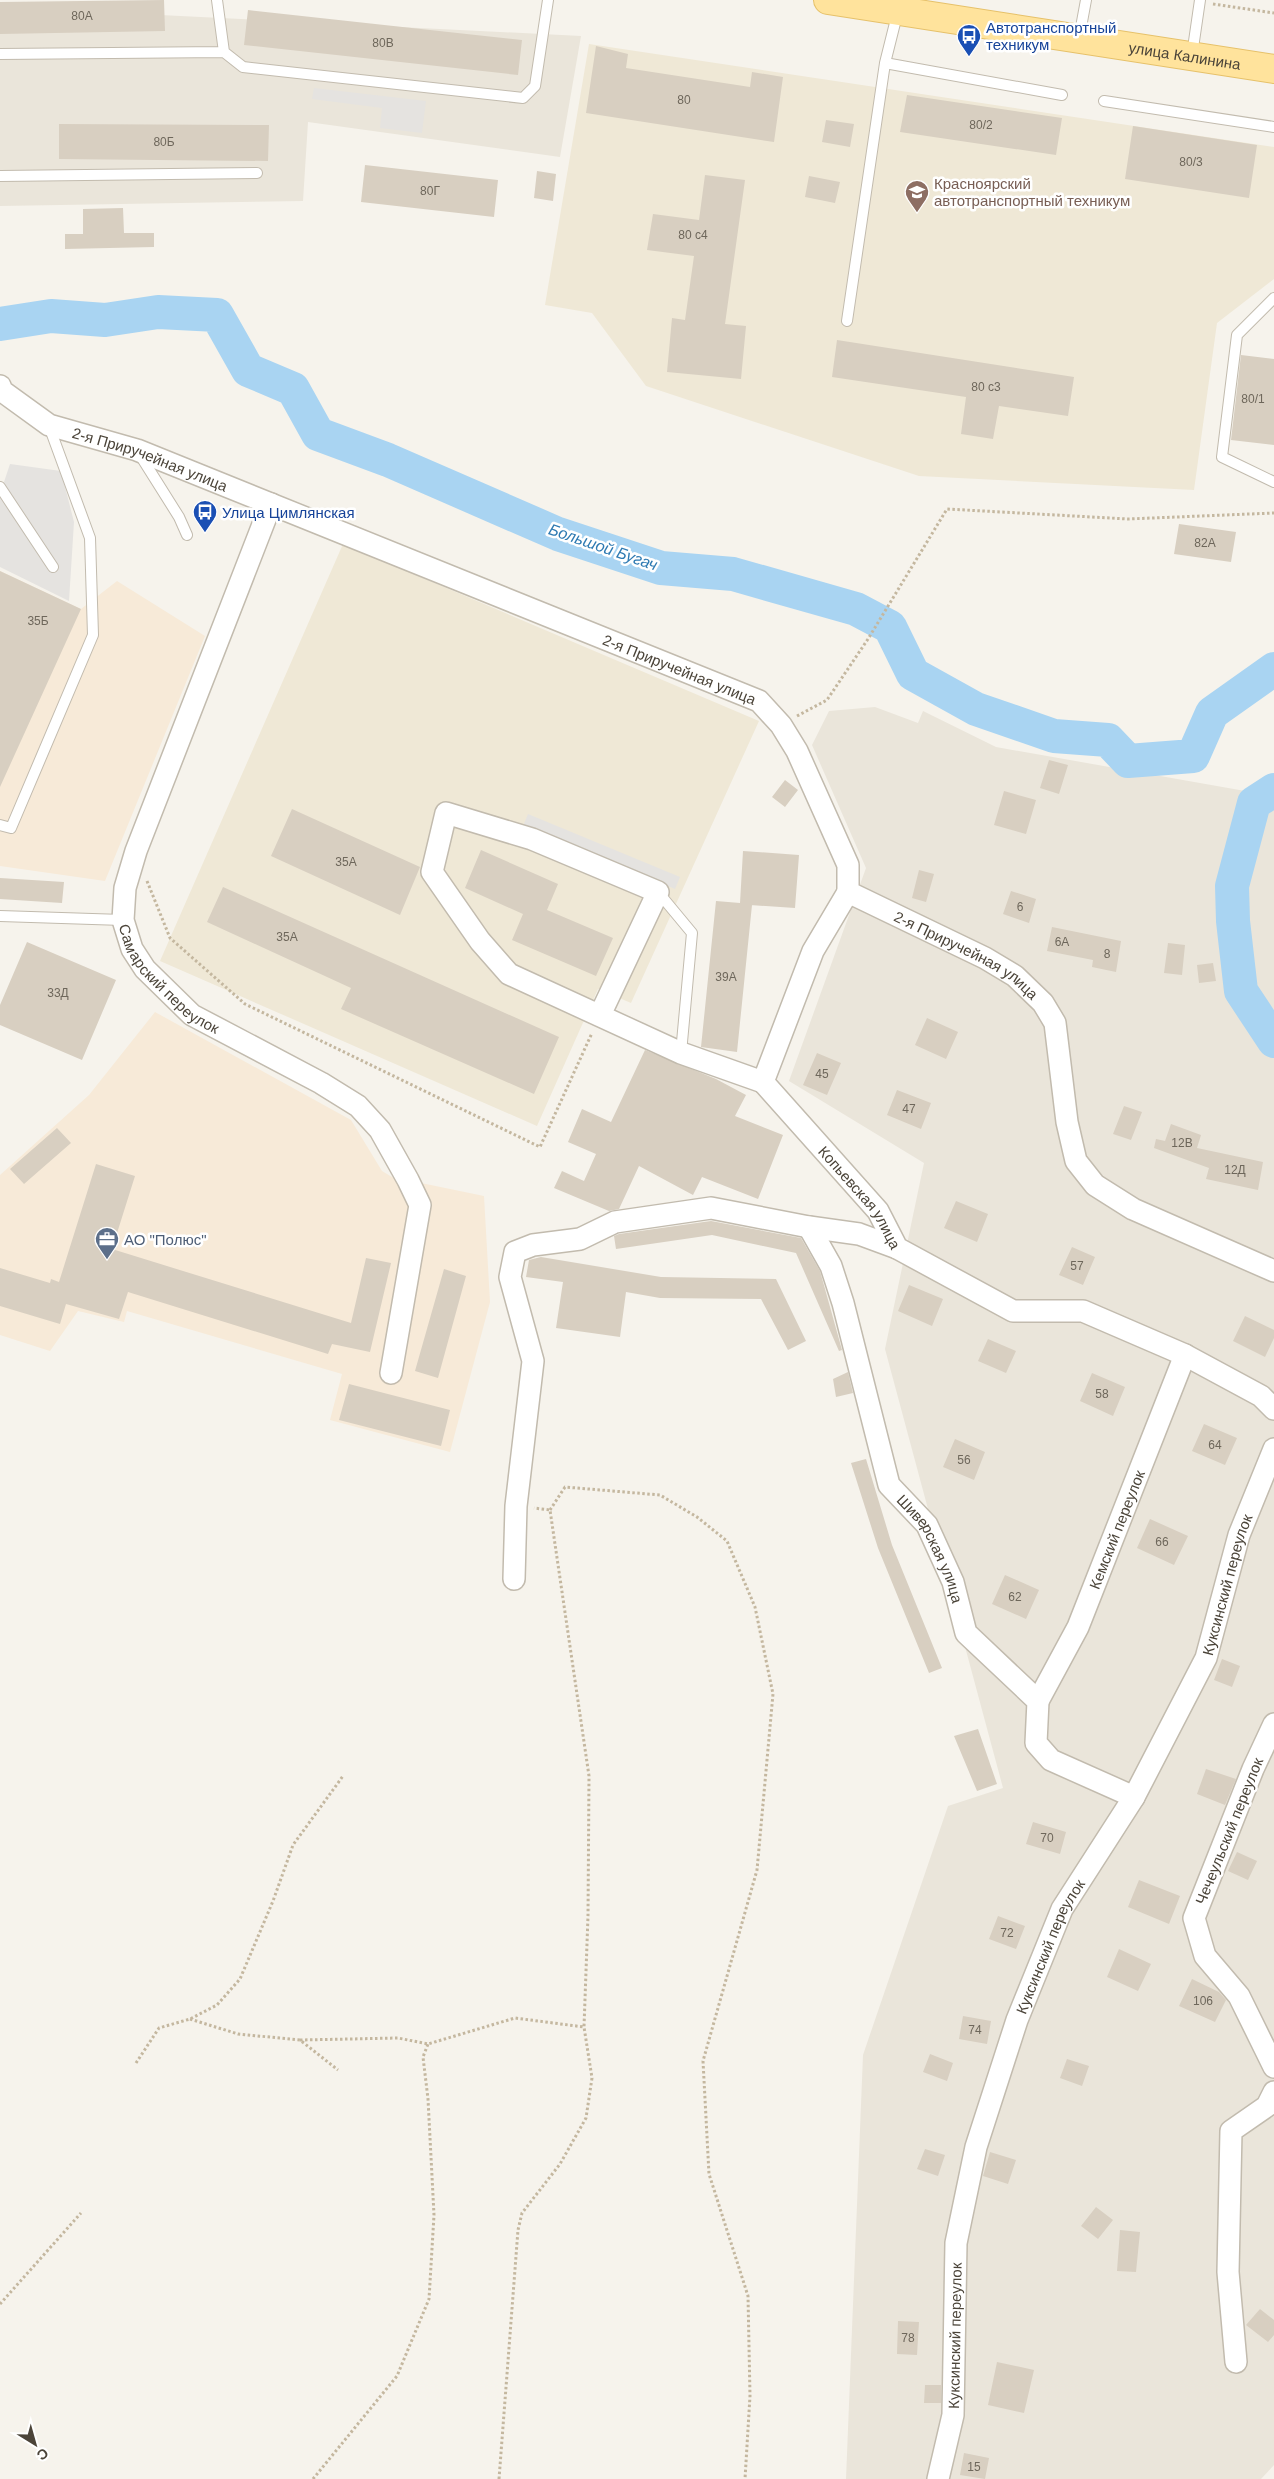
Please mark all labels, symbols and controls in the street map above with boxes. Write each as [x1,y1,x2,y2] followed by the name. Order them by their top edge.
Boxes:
[71,9,93,23] house number: 80А
[986,19,1117,53] place label: Автотранспортный техникум
[956,23,982,57] bus stop icon: Автотранспортный техникум
[372,36,394,50] house number: 80В
[1128,38,1243,72] street label: улица Калинина
[677,93,691,107] house number: 80
[969,118,993,132] house number: 80/2
[153,135,175,149] house number: 80Б
[1179,155,1203,169] house number: 80/3
[934,175,1130,209] place label: Красноярский автотранспортный техникум
[904,179,930,213] school or university icon: Красноярский автотранспортный техникум
[420,184,440,198] house number: 80Г
[678,228,708,242] house number: 80 с4
[971,380,1001,394] house number: 80 с3
[1241,392,1265,406] house number: 80/1
[71,424,231,494] street label: 2-я Приручейная улица
[192,499,218,533] bus stop icon: Улица Цимлянская
[222,504,355,521] place label: Улица Цимлянская
[546,520,660,574] water label: Большой Бугач
[1194,536,1216,550] house number: 82А
[27,614,49,628] house number: 35Б
[601,630,759,708] street label: 2-я Приручейная улица
[335,855,357,869] house number: 35А
[1017,900,1024,914] house number: 6
[892,907,1042,1003] street label: 2-я Приручейная улица
[116,922,223,1037] street label: Самарский переулок
[276,930,298,944] house number: 35А
[1055,935,1069,949] house number: 6А
[1104,947,1111,961] house number: 8
[715,970,737,984] house number: 39А
[47,986,69,1000] house number: 33Д
[815,1067,829,1081] house number: 45
[902,1102,916,1116] house number: 47
[1171,1136,1193,1150] house number: 12В
[815,1142,905,1252] street label: Копьевская улица
[1224,1163,1246,1177] house number: 12Д
[94,1226,120,1260] office icon: АО "Полюс"
[124,1231,206,1248] place label: АО "Полюс"
[1070,1259,1084,1273] house number: 57
[1095,1387,1109,1401] house number: 58
[1208,1438,1222,1452] house number: 64
[957,1453,971,1467] house number: 56
[1085,1467,1148,1591] street label: Кемский переулок
[894,1491,967,1605] street label: Шиверская улица
[1199,1511,1255,1657] street label: Куксинский переулок
[1155,1535,1169,1549] house number: 66
[1008,1590,1022,1604] house number: 62
[1192,1755,1266,1907] street label: Чечеульский переулок
[1040,1831,1054,1845] house number: 70
[1012,1875,1088,2016] street label: Куксинский переулок
[1000,1926,1014,1940] house number: 72
[1193,1994,1213,2008] house number: 106
[968,2023,982,2037] house number: 74
[945,2262,964,2409] street label: Куксинский переулок
[901,2331,915,2345] house number: 78
[10,2419,60,2469] north arrow
[34,2445,52,2464] text: С
[967,2460,981,2474] house number: 15

